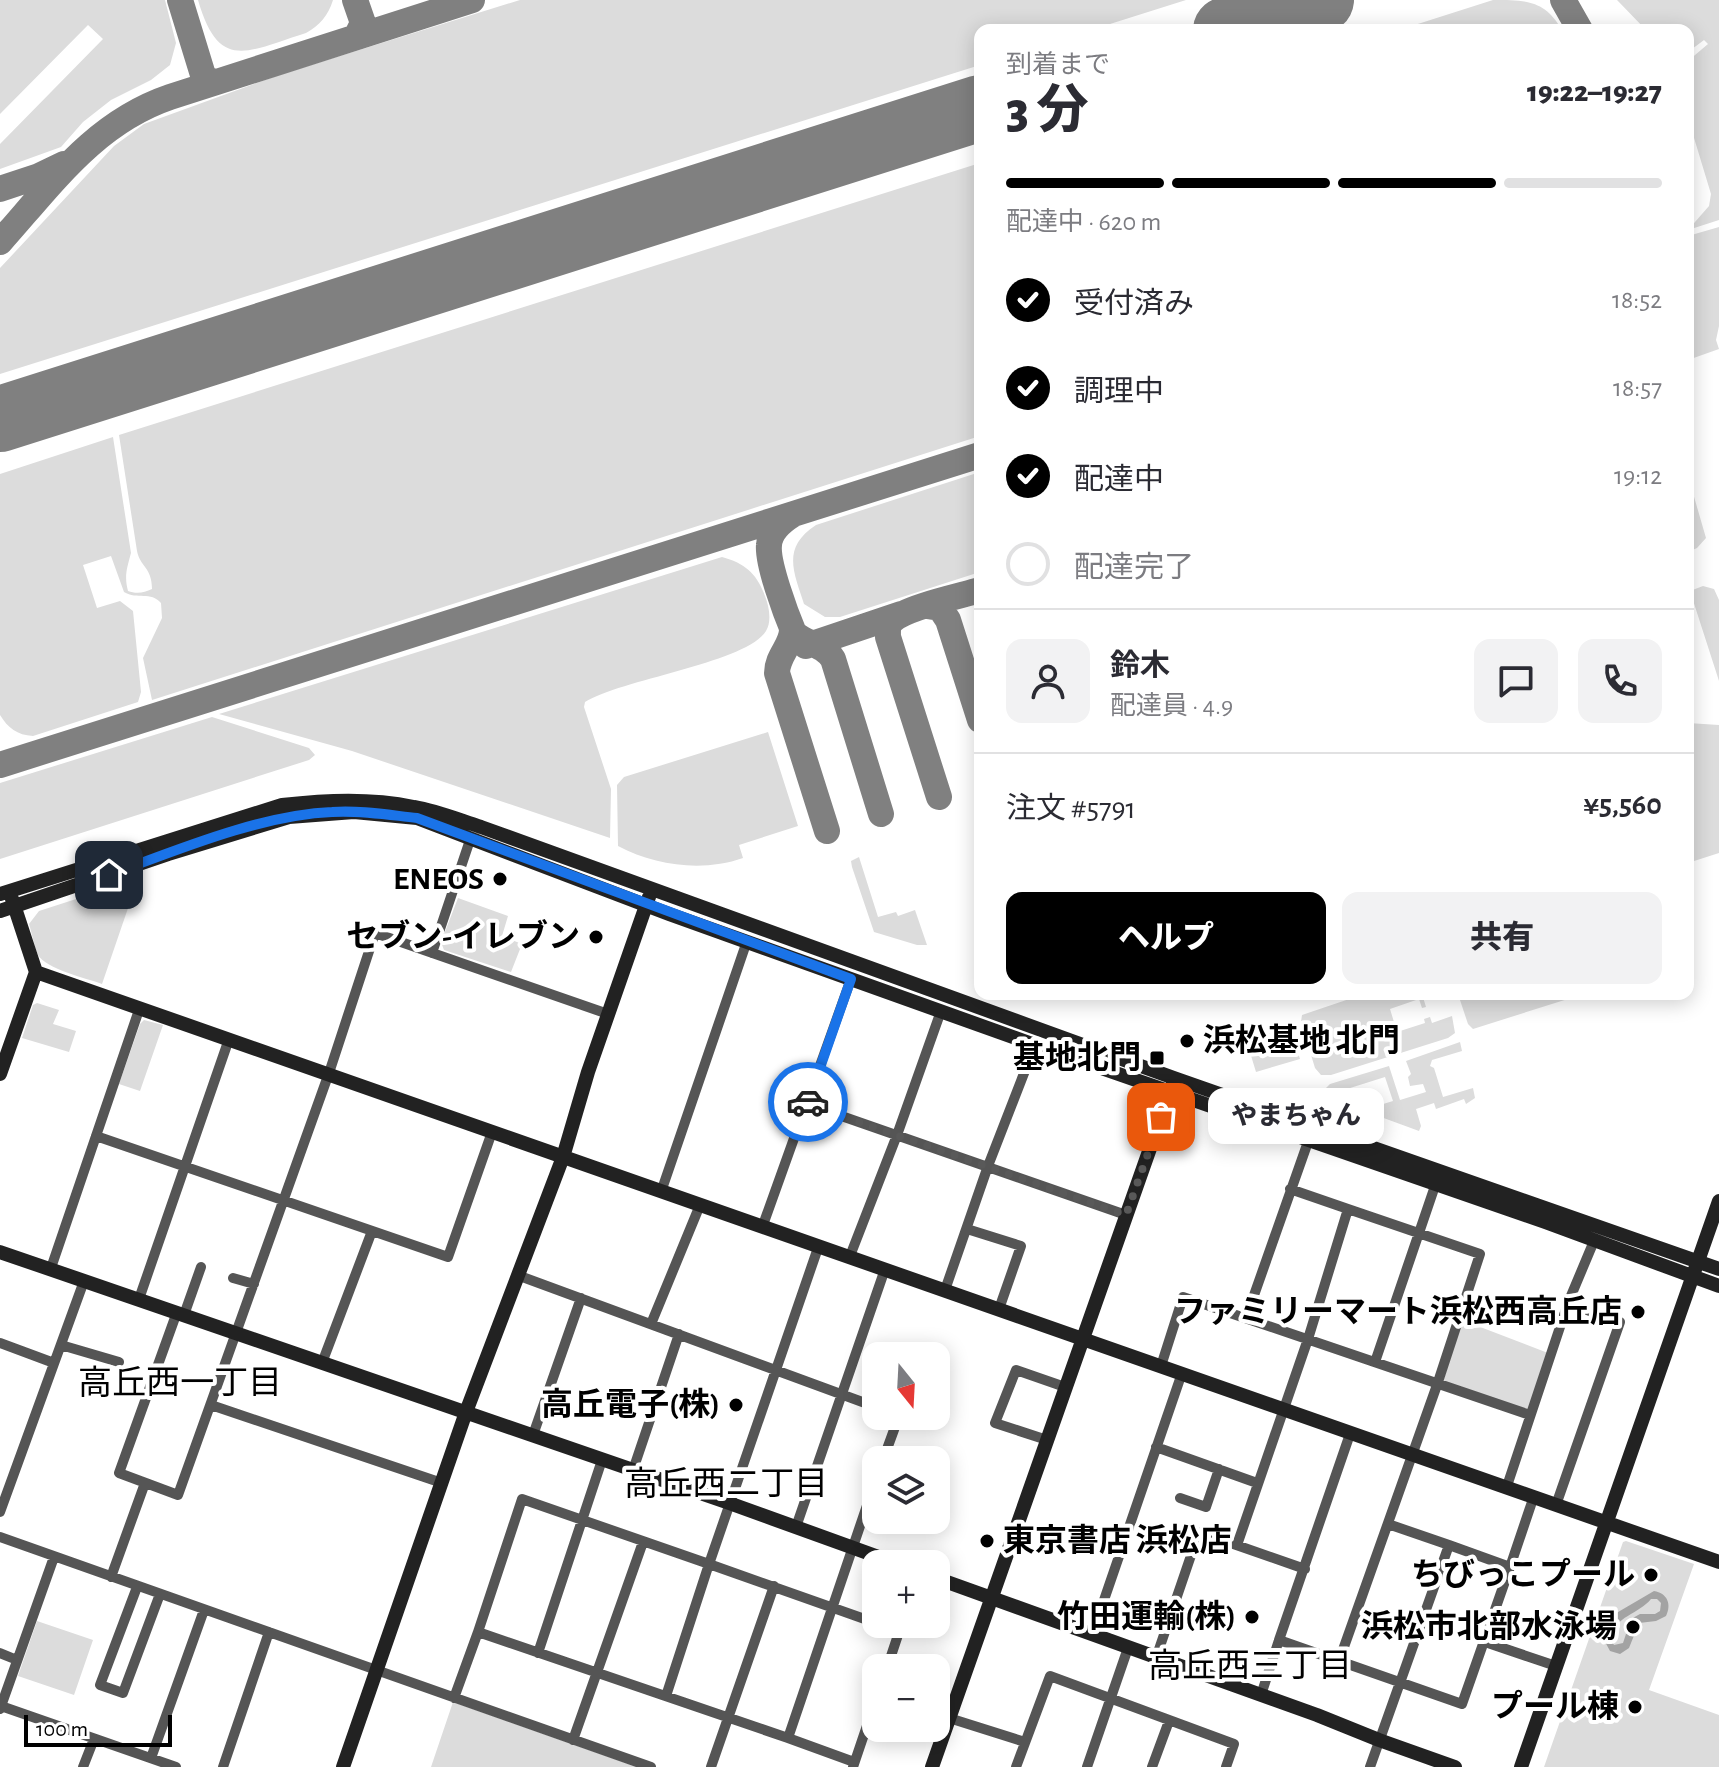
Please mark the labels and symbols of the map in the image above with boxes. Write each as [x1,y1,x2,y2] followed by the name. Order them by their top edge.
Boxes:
[75,841,143,909] pin
[393,863,484,895] place label: ENEOS
[491,870,509,888] marker: ENEOS
[346,919,580,953] place label: セブン-イレブン
[587,928,605,946] marker: セブン-イレブン
[1203,1023,1400,1057] place label: 浜松基地 北門
[1178,1032,1196,1050] marker: 浜松基地 北門
[1013,1040,1141,1074] place label: 基地北門
[1148,1049,1166,1067] marker: 基地北門
[768,1062,848,1142] courier
[1127,1083,1195,1151] pin
[1209,1089,1385,1145] callout: やまちゃん
[1174,1294,1622,1328] place label: ファミリーマート浜松西高丘店
[1629,1303,1647,1321] marker: ファミリーマート浜松西高丘店
[862,1342,950,1430] north arrow
[78,1365,282,1401] district label: 高丘西一丁目
[541,1387,720,1421] place label: 高丘電子(株)
[727,1396,745,1414] marker: 高丘電子(株)
[624,1466,828,1502] district label: 高丘西二丁目
[1003,1523,1232,1557] place label: 東京書店 浜松店
[978,1532,996,1550] marker: 東京書店 浜松店
[1411,1557,1635,1591] place label: ちびっこプール
[1642,1566,1660,1584] marker: ちびっこプール
[1057,1599,1236,1633] place label: 竹田運輸(株)
[1243,1608,1261,1626] marker: 竹田運輸(株)
[1361,1609,1617,1643] place label: 浜松市北部水泳場
[1624,1618,1642,1636] marker: 浜松市北部水泳場
[1148,1648,1352,1684] district label: 高丘西三丁目
[1491,1689,1619,1723] place label: プール棟
[1626,1698,1644,1716] marker: プール棟
[24,1711,172,1747] scale bar

